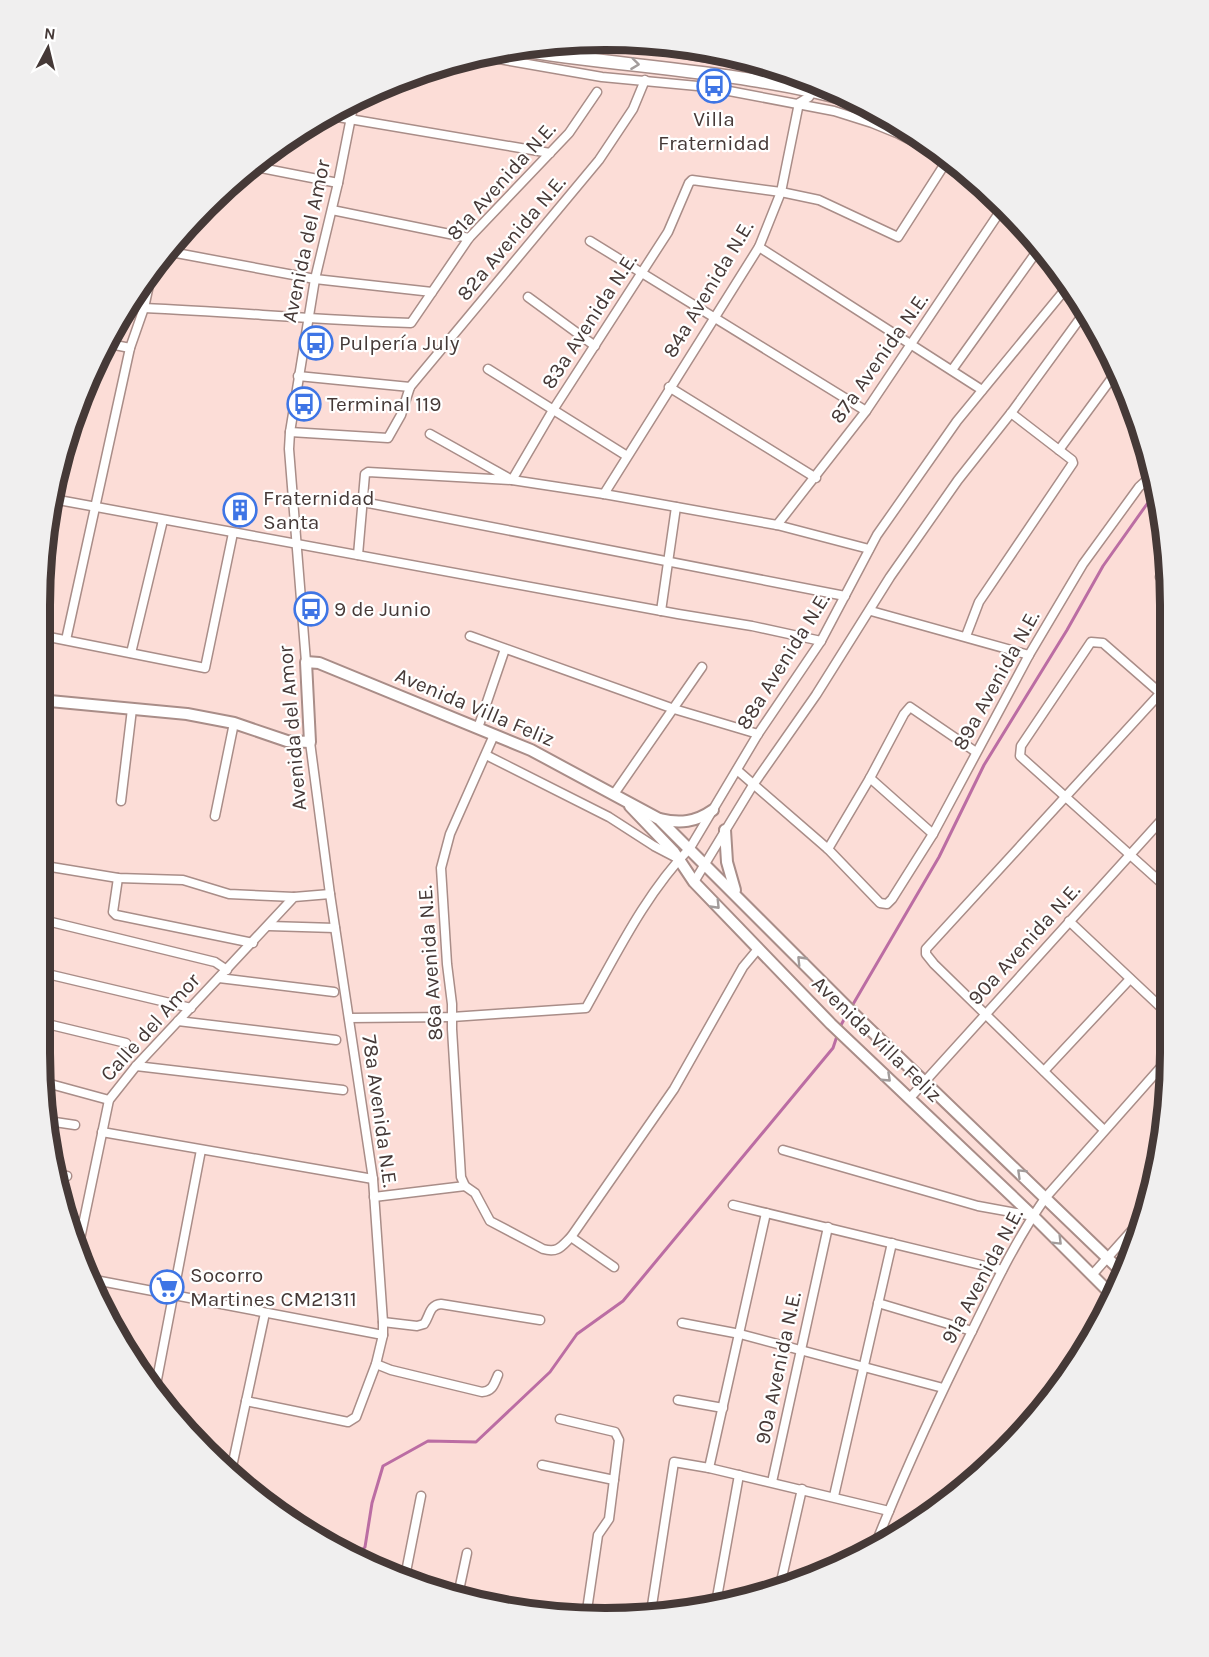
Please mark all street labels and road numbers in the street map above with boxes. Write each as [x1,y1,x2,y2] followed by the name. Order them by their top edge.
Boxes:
[442,117,561,245] street label: 81a Avenida N.E.
[277,157,335,325] street label: Avenida del Amor
[452,170,571,306] street label: 82a Avenida N.E.
[658,216,759,362] street label: 84a Avenida N.E.
[536,249,642,393] street label: 83a Avenida N.E.
[825,288,933,428] street label: 87a Avenida N.E.
[731,588,835,734] street label: 88a Avenida N.E.
[948,606,1044,754] street label: 89a Avenida N.E.
[273,644,311,812] street label: Avenida del Amor
[392,663,558,751] street label: Avenida Villa Feliz
[963,878,1085,1010] street label: 90a Avenida N.E.
[413,884,447,1042] street label: 86a Avenida N.E.
[95,968,205,1086] street label: Calle del Amor
[807,971,947,1107] street label: Avenida Villa Feliz
[357,1033,403,1189] street label: 78a Avenida N.E.
[936,1204,1028,1348] street label: 91a Avenida N.E.
[750,1289,806,1447] street label: 90a Avenida N.E.

